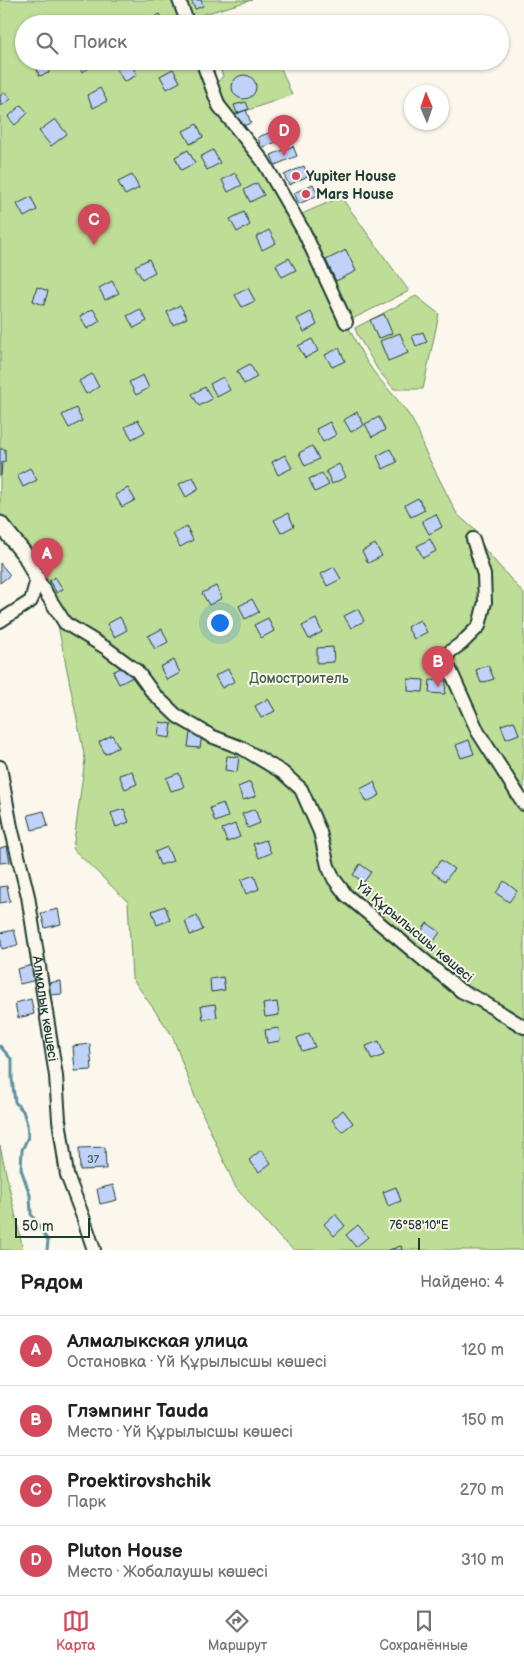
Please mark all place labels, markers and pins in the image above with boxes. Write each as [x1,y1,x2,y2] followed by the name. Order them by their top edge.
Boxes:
[268,115,300,156] pin: D
[306,168,396,185] place label: Yupiter House
[290,170,302,182] marker: Yupiter House
[316,186,394,203] place label: Mars House
[300,188,312,200] marker: Mars House
[78,204,110,245] pin: C
[31,538,63,579] pin: A
[422,646,454,687] pin: B

